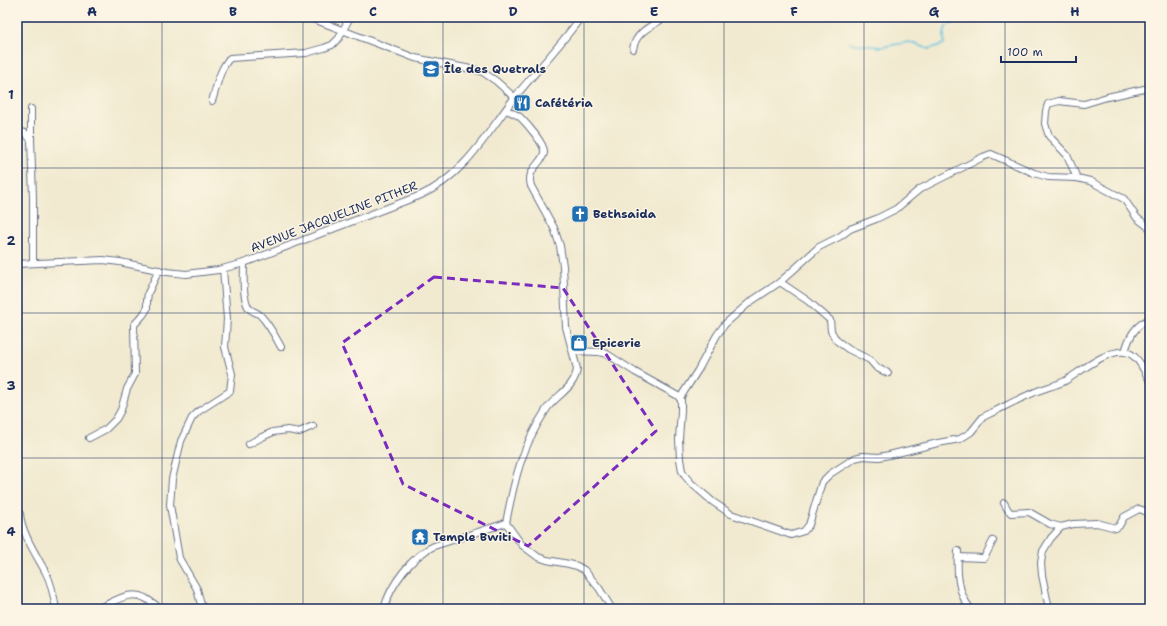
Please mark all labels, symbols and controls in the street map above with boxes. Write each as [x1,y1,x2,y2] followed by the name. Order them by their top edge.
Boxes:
[87,3,97,20] text: A
[229,3,237,20] text: B
[369,3,377,20] text: C
[508,3,518,20] text: D
[650,3,659,20] text: E
[790,3,798,20] text: F
[929,3,940,20] text: G
[1070,3,1080,20] text: H
[1001,38,1076,64] scale bar
[1007,44,1043,60] text: 100 m
[421,59,441,79] school or university icon: Île des Quetrals
[444,61,546,77] place label: Île des Quetrals
[8,86,14,103] text: 1
[512,93,532,113] restaurant icon: Cafétéria
[535,95,594,111] place label: Cafétéria
[248,178,420,256] street label: AVENUE JACQUELINE PITHER
[570,204,590,224] church icon: Bethsaida
[593,206,657,222] place label: Bethsaida
[6,232,16,249] text: 2
[569,333,589,353] shop icon: Epicerie
[592,335,641,351] place label: Epicerie
[6,377,16,394] text: 3
[6,523,16,540] text: 4
[410,527,430,547] temple icon: Temple Bwiti
[433,529,512,545] place label: Temple Bwiti

